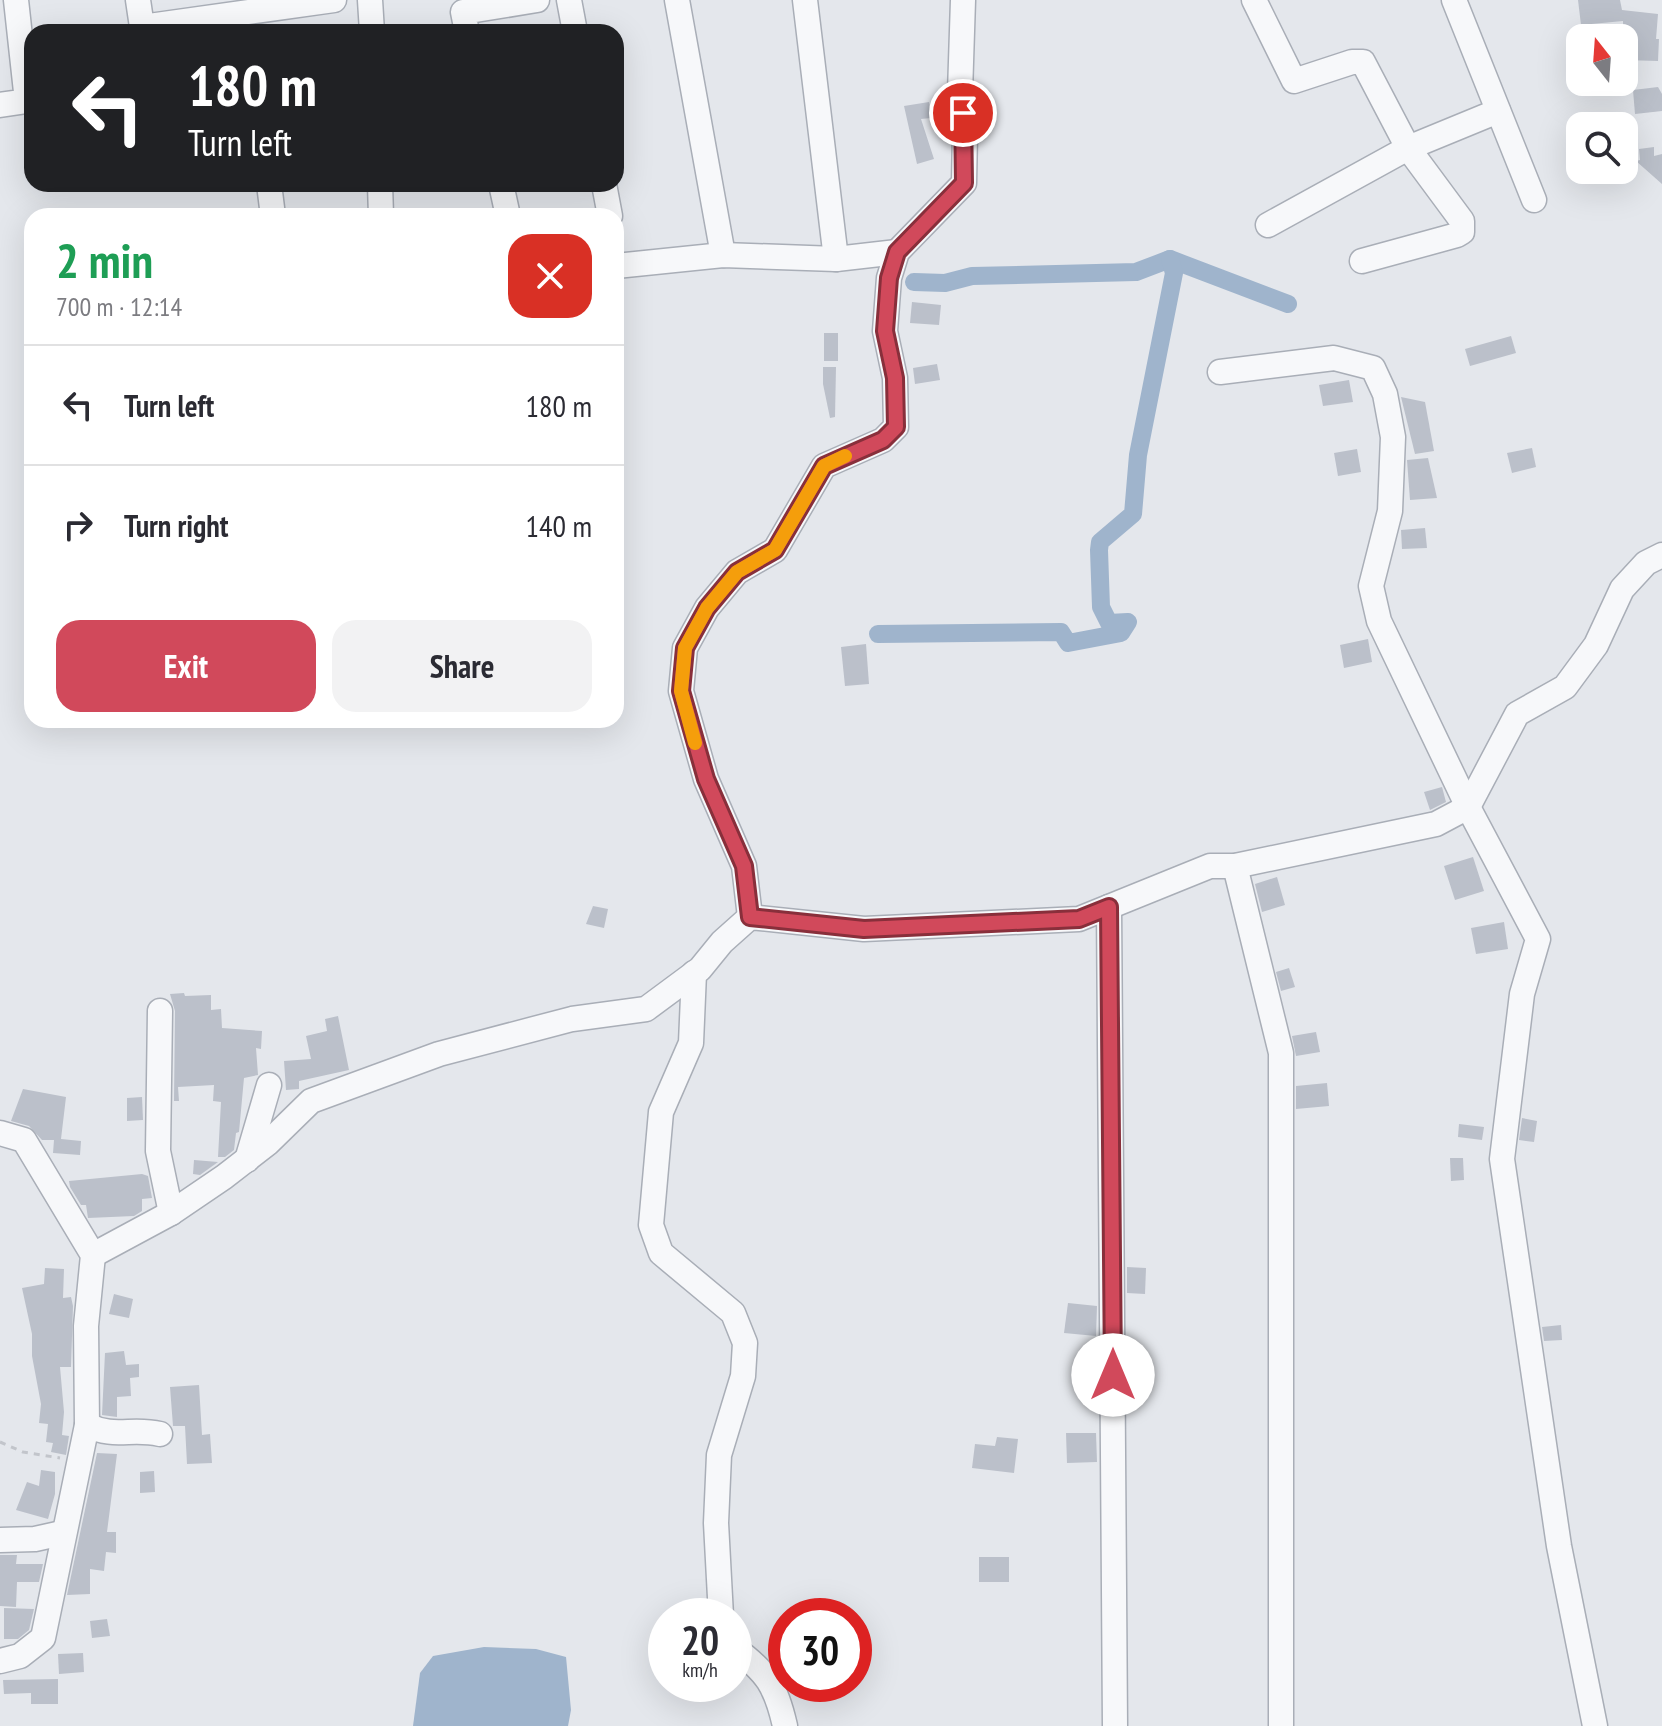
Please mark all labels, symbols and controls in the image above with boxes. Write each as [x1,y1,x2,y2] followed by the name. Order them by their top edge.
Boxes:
[1566,24,1638,96] north arrow
[1566,24,1638,184] map controls
[188,49,317,121] text: 180 m
[56,56,160,160] icon: left
[929,79,997,147] pin
[941,91,985,135] icon: arrive
[1566,112,1638,184] button: search
[188,119,292,166] text: Turn left
[56,229,153,291] text: 2 min
[508,234,592,318] button: close
[56,290,182,323] text: 700 m · 12:14
[56,383,100,427] icon: left
[124,386,214,425] text: Turn left
[526,386,592,425] text: 180 m
[56,503,100,547] icon: right
[124,506,228,545] text: Turn right
[526,506,592,545] text: 140 m
[56,620,316,712] button: Exit
[332,620,592,712] button: Share
[1071,1333,1155,1417] position arrow
[768,1598,872,1702] speed limit sign: 30
[681,1614,719,1666] text: 20
[682,1657,718,1683] text: km/h

